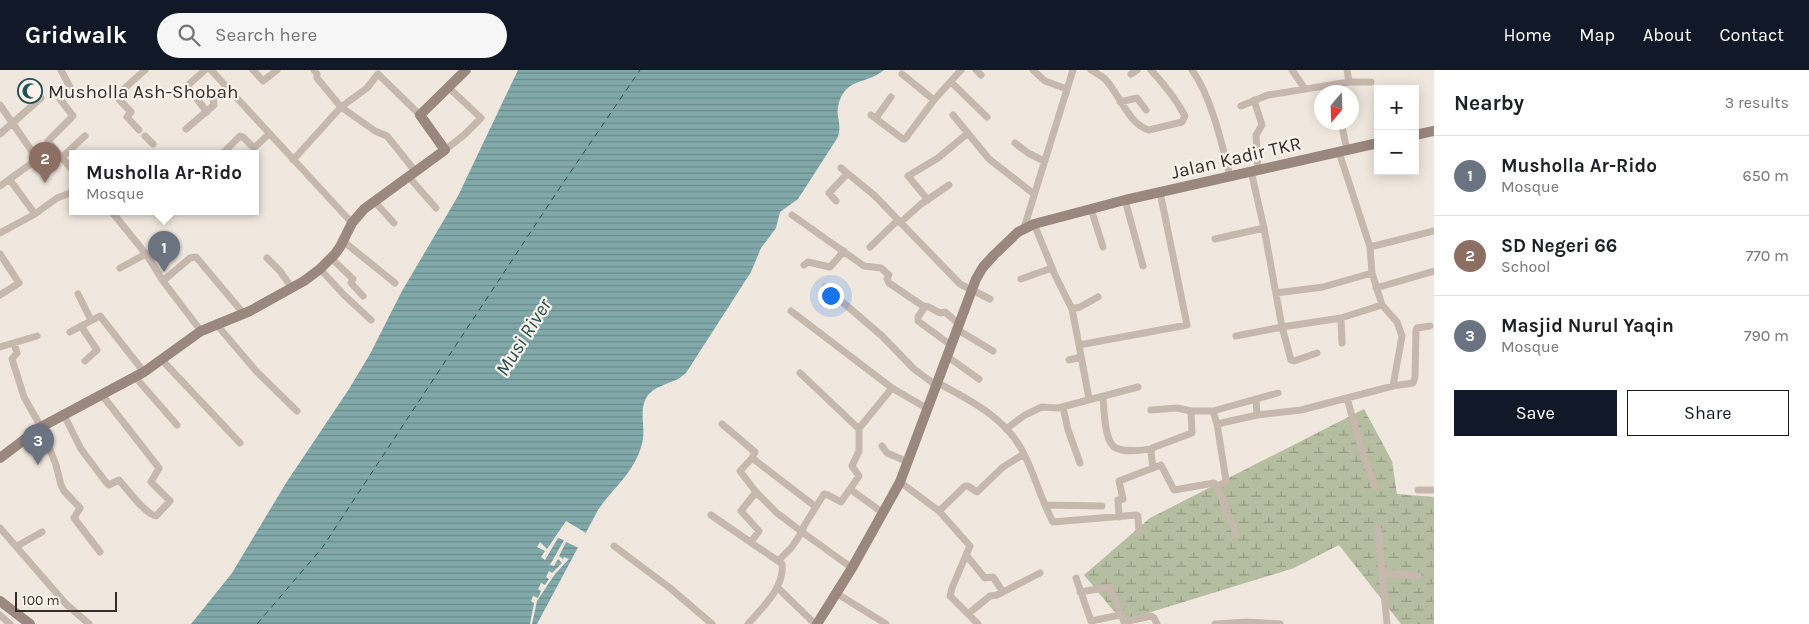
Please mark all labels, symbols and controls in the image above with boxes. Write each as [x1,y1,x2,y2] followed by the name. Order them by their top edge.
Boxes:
[157,13,507,58] search box
[25,21,127,49] text: Gridwalk
[175,21,203,49] icon: search
[215,24,317,46] text: Search here
[1503,24,1551,46] text: Home
[1579,24,1615,46] text: Map
[1643,24,1692,46] text: About
[1720,24,1784,46] text: Contact
[17,78,43,104] mosque icon: Musholla Ash-Shobah
[48,81,239,103] place label: Musholla Ash-Shobah
[1314,85,1359,130] north arrow
[1374,85,1419,175] map controls
[1374,85,1419,130] button: +
[1454,91,1524,115] text: Nearby
[1725,93,1789,112] text: 3 results
[1374,130,1419,175] button: −
[1169,132,1303,184] street label: Jalan Kadir TKR
[29,142,61,183] pin: 2
[69,150,259,215] popup
[1501,155,1657,177] text: Musholla Ar-Rido
[86,162,242,184] text: Musholla Ar-Rido
[1467,166,1473,185] text: 1
[1743,166,1789,185] text: 650 m
[1501,177,1559,196] text: Mosque
[86,184,144,203] text: Mosque
[148,231,180,272] pin: 1
[1501,235,1617,257] text: SD Negeri 66
[1465,246,1475,265] text: 2
[1746,246,1789,265] text: 770 m
[1501,257,1551,276] text: School
[818,283,844,309] your location
[491,293,557,380] water label: Musi River
[1501,315,1674,337] text: Masjid Nurul Yaqin
[1465,326,1475,345] text: 3
[1744,326,1789,345] text: 790 m
[1501,337,1559,356] text: Mosque
[1454,390,1617,436] button: Save
[1627,390,1789,436] button: Share
[22,424,54,465] pin: 3
[15,589,118,612] scale bar
[22,592,60,609] text: 100 m

